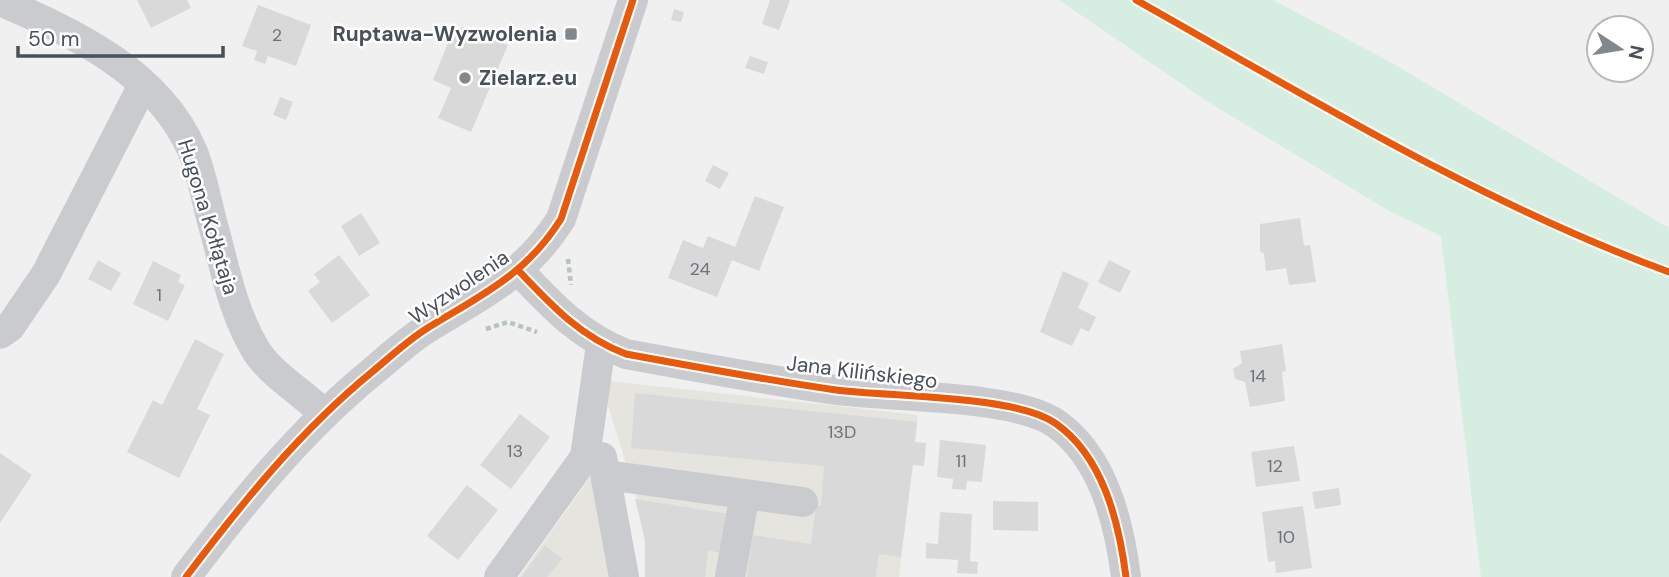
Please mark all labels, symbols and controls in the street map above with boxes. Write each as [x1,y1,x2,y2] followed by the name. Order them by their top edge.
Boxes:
[18,14,222,58] scale bar
[1585,14,1655,84] north arrow
[333,20,557,48] place label: Ruptawa-Wyzwolenia
[272,23,282,47] house number: 2
[28,25,79,53] text: 50 m
[563,26,579,42] marker: Ruptawa-Wyzwolenia
[1622,43,1650,62] text: N
[479,64,577,92] place label: Zielarz.eu
[457,70,473,86] marker: Zielarz.eu
[171,136,245,298] street label: Hugona Kołłątaja
[404,243,514,331] street label: Wyzwolenia
[690,257,711,281] house number: 24
[156,283,162,307] house number: 1
[785,349,939,395] street label: Jana Kilińskiego
[1250,364,1266,388] house number: 14
[828,420,856,444] house number: 13D
[507,439,523,463] house number: 13
[955,449,967,473] house number: 11
[1267,454,1283,478] house number: 12
[1277,525,1295,549] house number: 10

